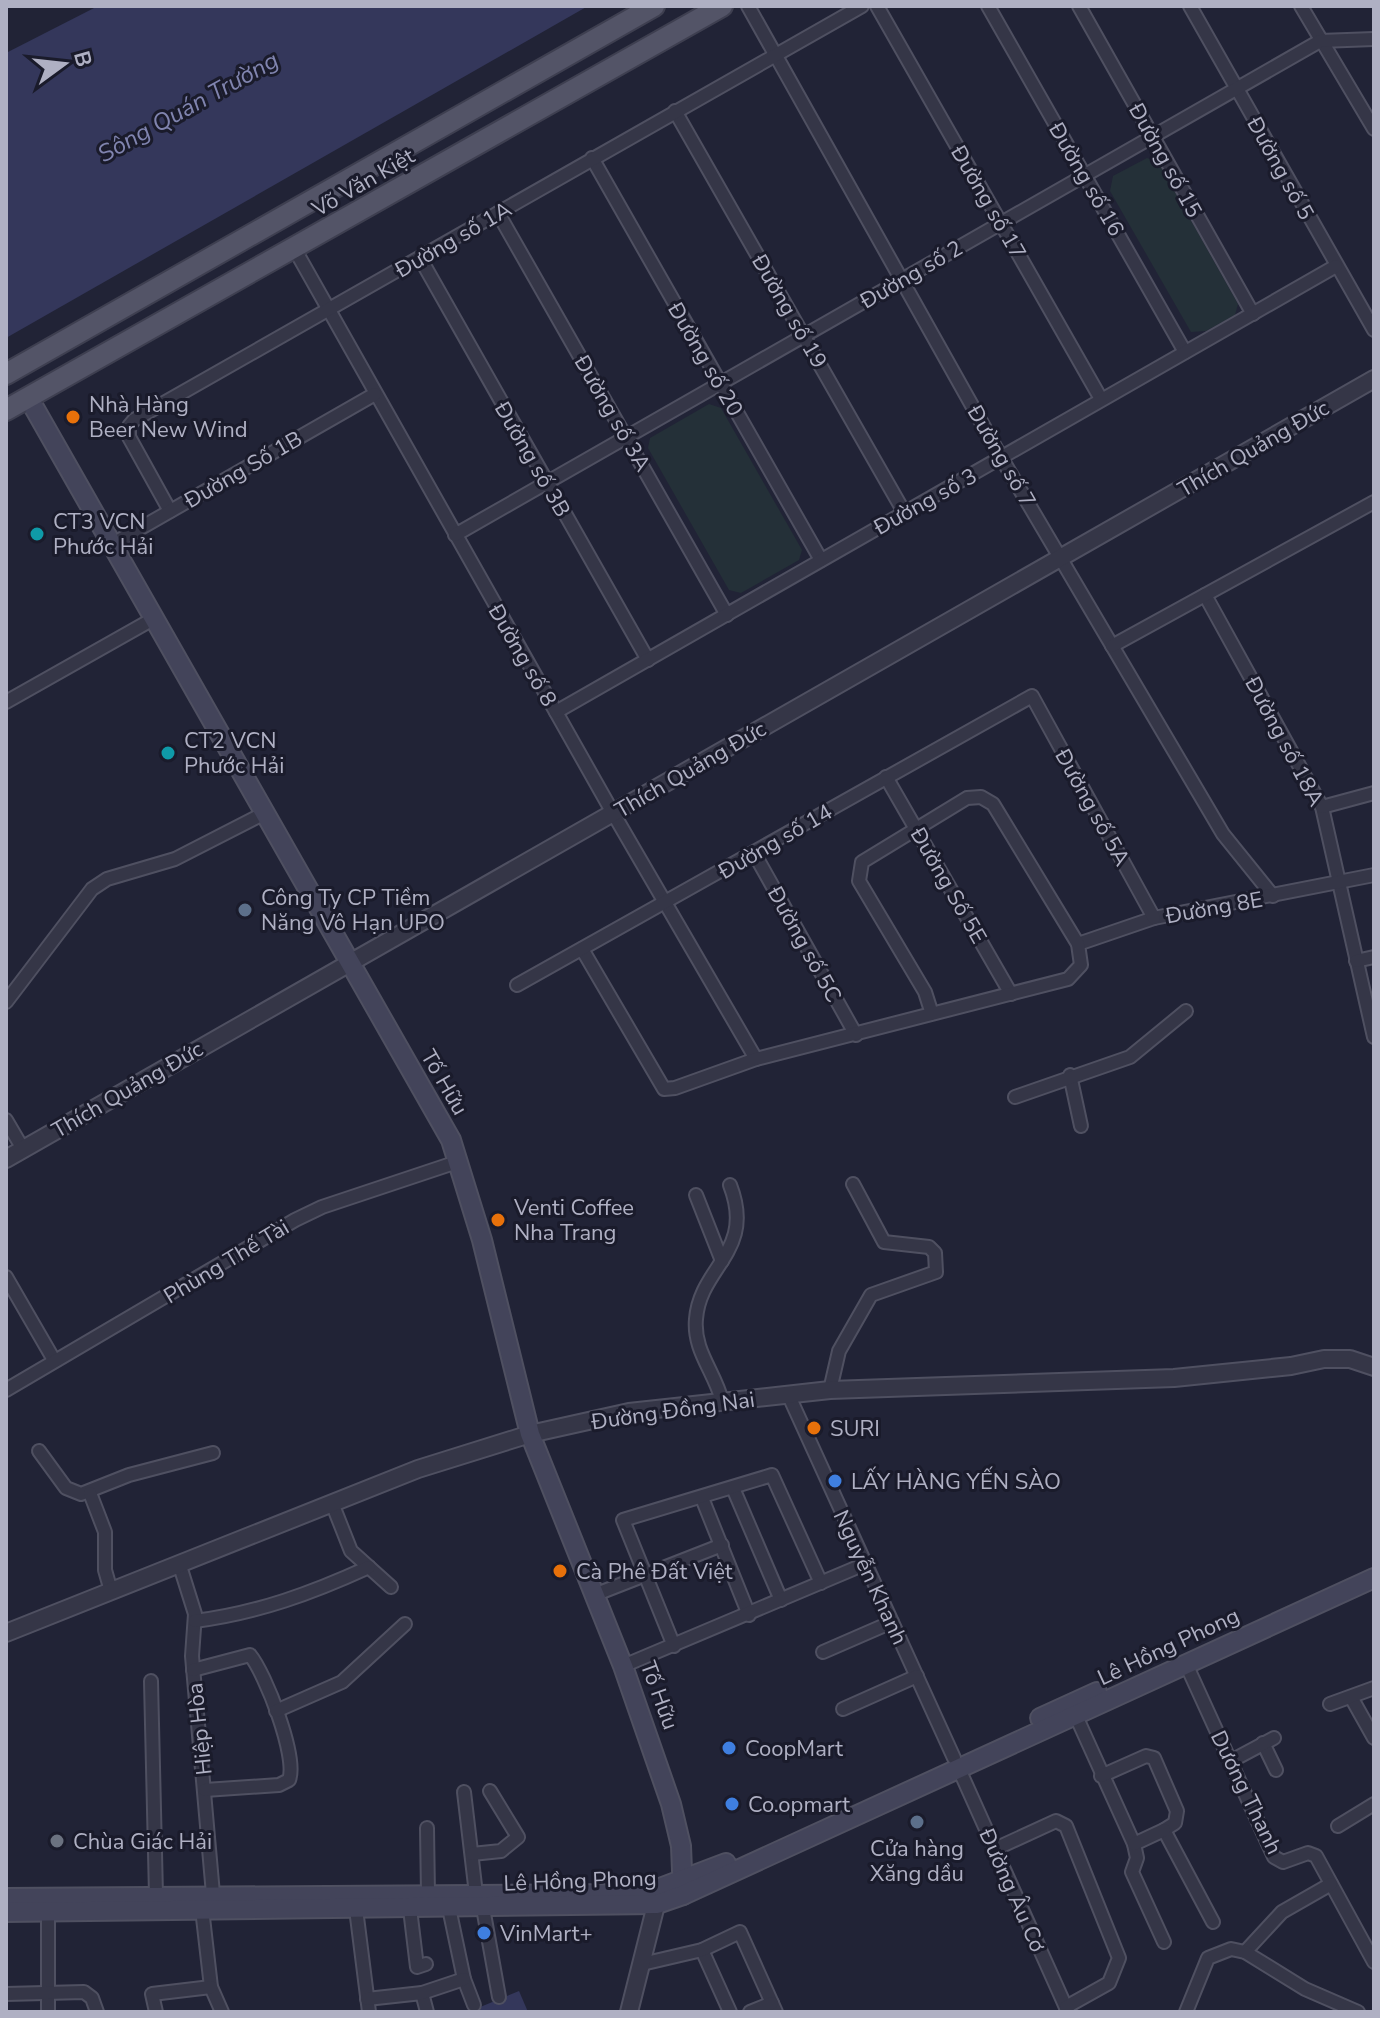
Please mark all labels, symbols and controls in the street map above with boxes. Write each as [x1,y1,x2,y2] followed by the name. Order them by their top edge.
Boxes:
[24,24,104,104] north arrow
[92,44,284,170] water label: Sông Quán Trường
[66,48,99,70] text: B
[1121,97,1209,223] street label: Đường số 15
[1239,111,1321,225] street label: Đường số 5
[1041,116,1131,242] street label: Đường số 16
[943,139,1033,265] street label: Đường số 17
[306,141,420,225] street label: Võ Văn Kiệt
[389,194,517,286] street label: Đường số 1A
[854,233,968,317] street label: Đường số 2
[744,248,834,374] street label: Đường số 19
[660,296,750,422] street label: Đường số 20
[566,349,658,477] street label: Đường số 3A
[89,390,247,445] place label: Nhà Hàng Beer New Wind
[1172,393,1335,504] street label: Thích Quảng Đức
[487,395,577,523] street label: Đường số 3B
[959,399,1043,513] street label: Đường số 7
[64,408,82,426] marker: Nhà Hàng Beer New Wind
[178,424,308,516] street label: Đường Số 1B
[868,461,982,543] street label: Đường số 3
[53,507,153,562] place label: CT3 VCN Phước Hải
[28,525,46,543] marker: CT3 VCN Phước Hải
[480,598,564,712] street label: Đường số 8
[1237,670,1331,812] street label: Đường số 18A
[609,714,772,825] street label: Thích Quảng Đức
[184,726,284,781] place label: CT2 VCN Phước Hải
[1047,743,1137,871] street label: Đường số 5A
[159,744,177,762] marker: CT2 VCN Phước Hải
[712,797,838,887] street label: Đường số 14
[902,821,993,949] street label: Đường Số 5E
[759,880,848,1008] street label: Đường số 5C
[261,883,445,938] place label: Công Ty CP Tiềm Năng Vô Hạn UPO
[1162,885,1265,931] street label: Đường 8E
[236,901,254,919] marker: Công Ty CP Tiềm Năng Vô Hạn UPO
[46,1034,209,1145] street label: Thích Quảng Đức
[413,1044,475,1121] street label: Tố Hữu
[513,1193,634,1248] place label: Venti Coffee Nha Trang
[489,1211,507,1229] marker: Venti Coffee Nha Trang
[158,1213,295,1311] street label: Phùng Thế Tài
[589,1385,757,1437] street label: Đường Đồng Nai
[830,1414,880,1444] place label: SURI
[805,1419,823,1437] marker: SURI
[851,1466,1061,1497] place label: LẤY HÀNG YẾN SÀO
[826,1472,844,1490] marker: LẤY HÀNG YẾN SÀO
[826,1505,914,1650] street label: Nguyễn Khanh
[576,1557,733,1587] place label: Cà Phê Đất Việt
[551,1562,569,1580] marker: Cà Phê Đất Việt
[1093,1601,1244,1693] street label: Lê Hồng Phong
[633,1657,685,1734] street label: Tố Hữu
[180,1681,220,1777] street label: Hiệp Hòa
[1203,1725,1289,1859] street label: Dương Thanh
[745,1734,843,1764] place label: CoopMart
[720,1739,738,1757] marker: CoopMart
[748,1790,850,1820] place label: Co.opmart
[723,1795,741,1813] marker: Co.opmart
[908,1813,926,1831] marker: Cửa hàng Xăng dầu
[971,1823,1053,1957] street label: Đường Âu Cơ
[73,1827,212,1857] place label: Chùa Giác Hải
[48,1832,66,1850] marker: Chùa Giác Hải
[870,1834,964,1889] place label: Cửa hàng Xăng dầu
[503,1863,657,1899] street label: Lê Hồng Phong
[499,1919,593,1949] place label: VinMart+
[475,1924,493,1942] marker: VinMart+

